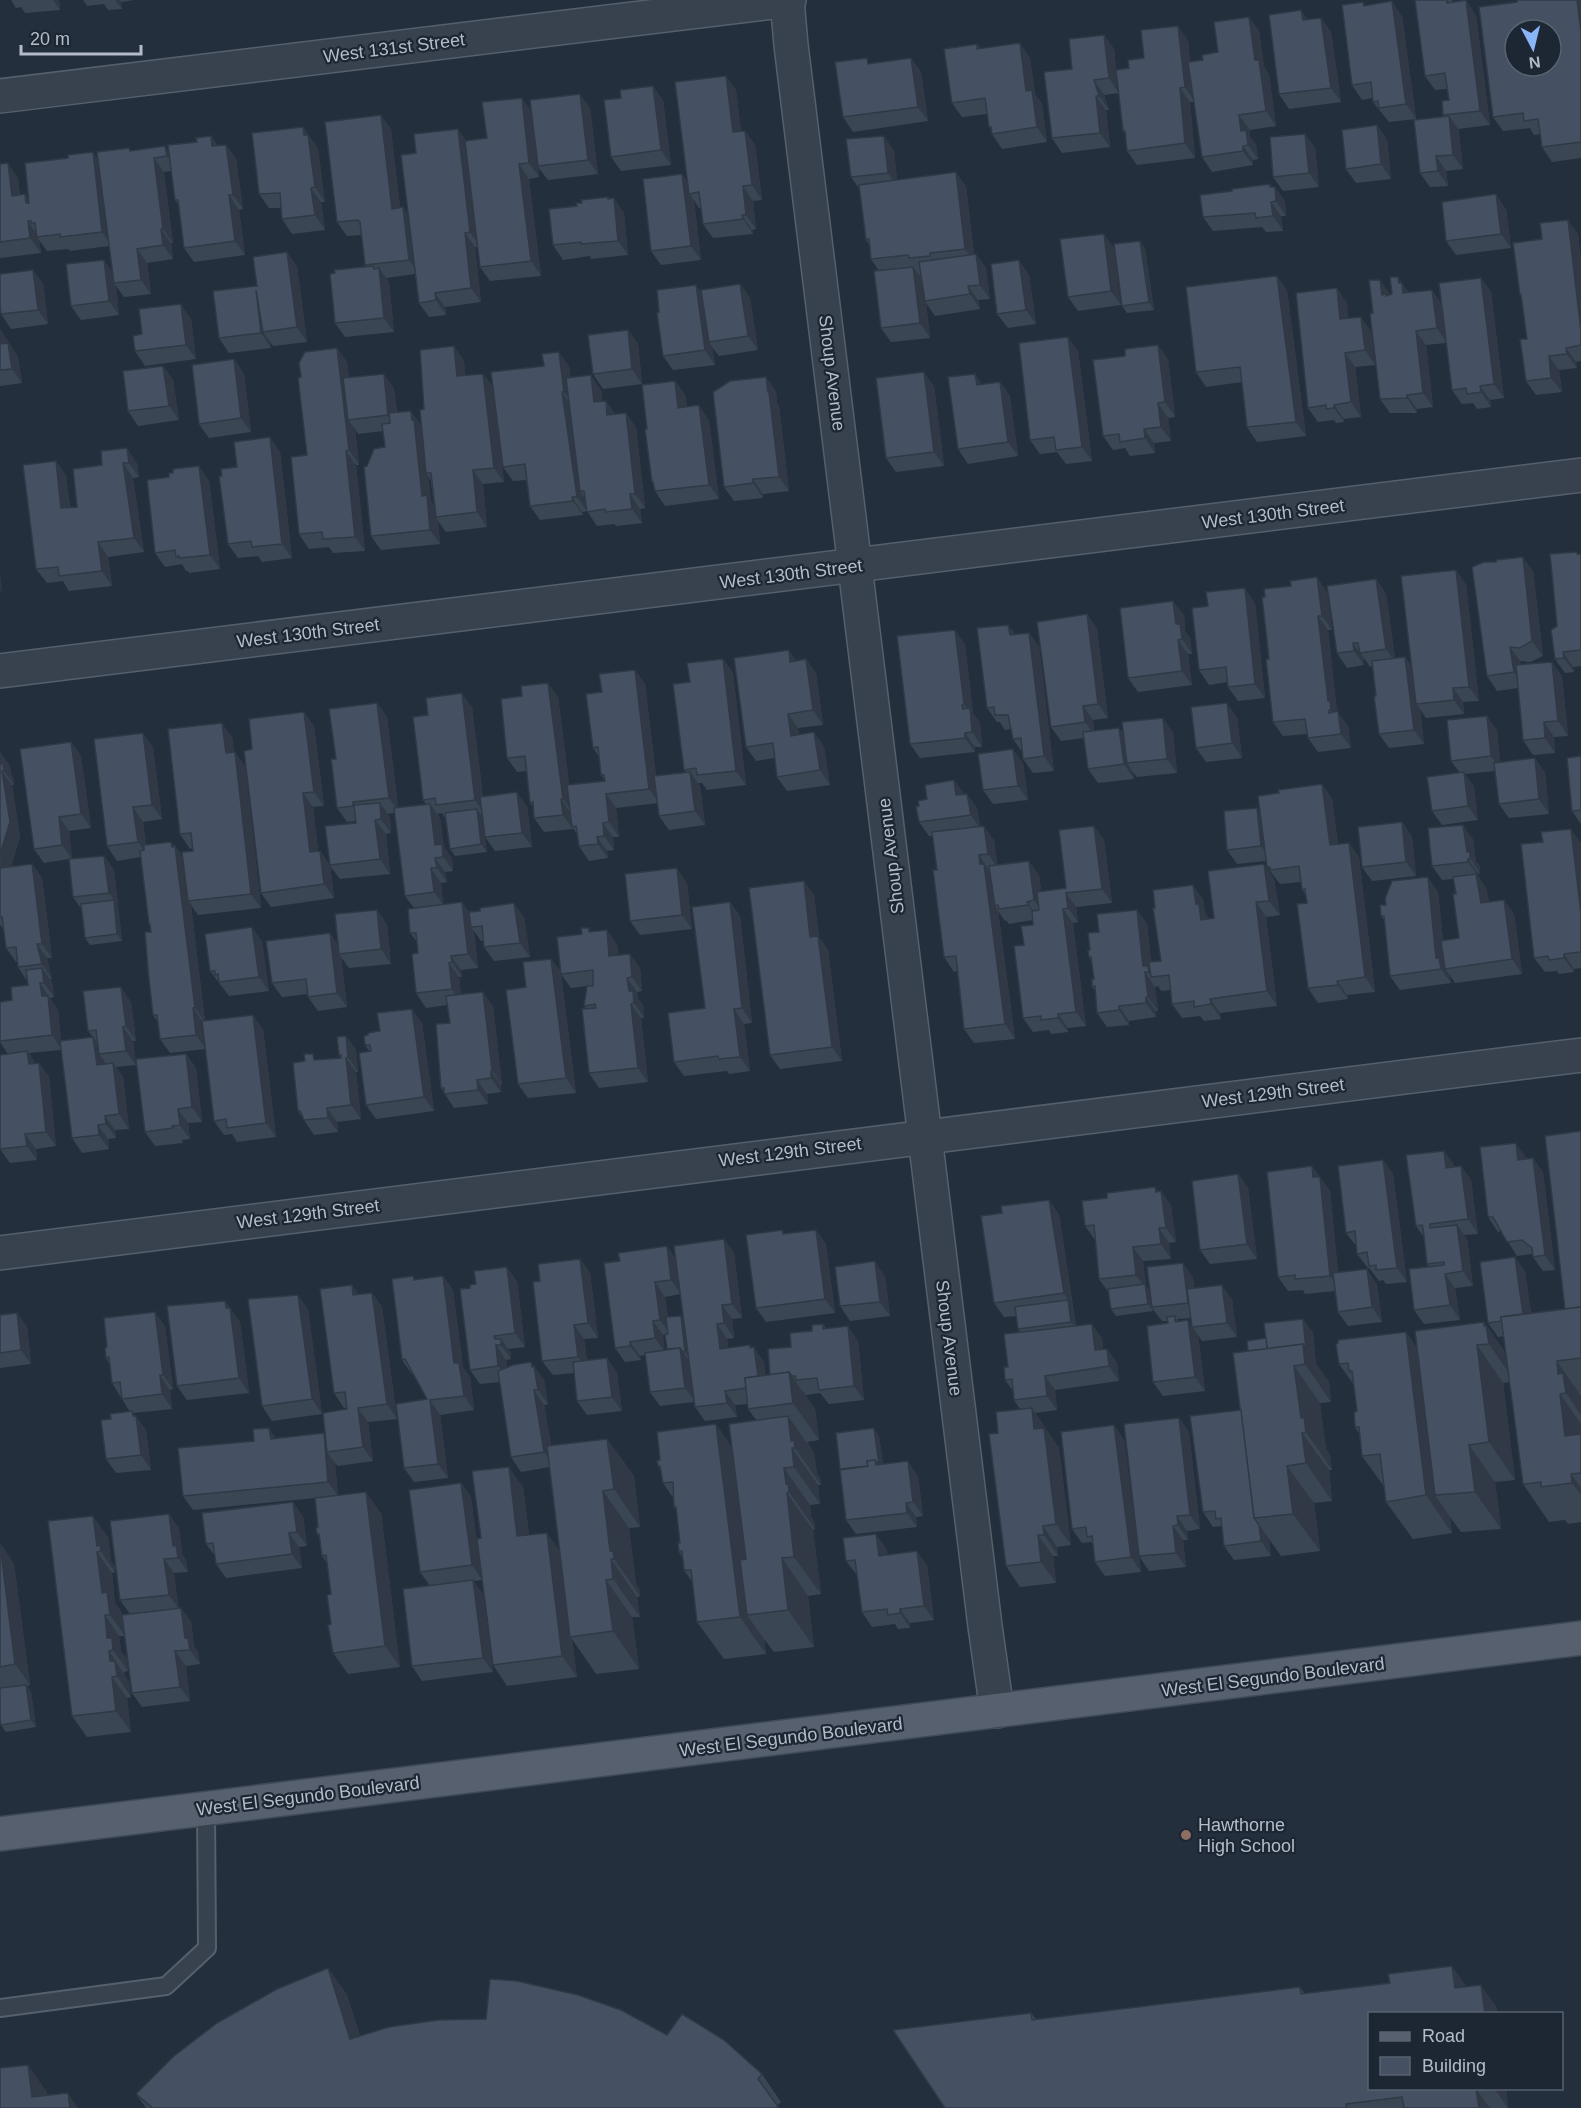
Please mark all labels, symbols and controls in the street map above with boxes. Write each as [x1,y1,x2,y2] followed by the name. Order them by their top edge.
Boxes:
[21,18,141,56] scale bar
[1503,18,1563,78] north arrow
[30,29,70,49] text: 20 m
[322,29,466,67] street label: West 131st Street
[1528,53,1542,72] text: N
[815,314,849,432] street label: Shoup Avenue
[1200,495,1346,533] street label: West 130th Street
[718,555,864,593] street label: West 130th Street
[235,614,381,652] street label: West 130th Street
[874,797,908,915] street label: Shoup Avenue
[1200,1074,1346,1112] street label: West 129th Street
[717,1133,863,1171] street label: West 129th Street
[235,1195,381,1233] street label: West 129th Street
[932,1279,966,1397] street label: Shoup Avenue
[1160,1653,1386,1701] street label: West El Segundo Boulevard
[678,1713,904,1761] street label: West El Segundo Boulevard
[195,1772,421,1820] street label: West El Segundo Boulevard
[1198,1815,1295,1856] place label: Hawthorne High School
[1179,1828,1193,1842] marker: Hawthorne High School
[1368,2012,1563,2090] legend
[1422,2026,1465,2046] text: Road
[1422,2056,1486,2076] text: Building

